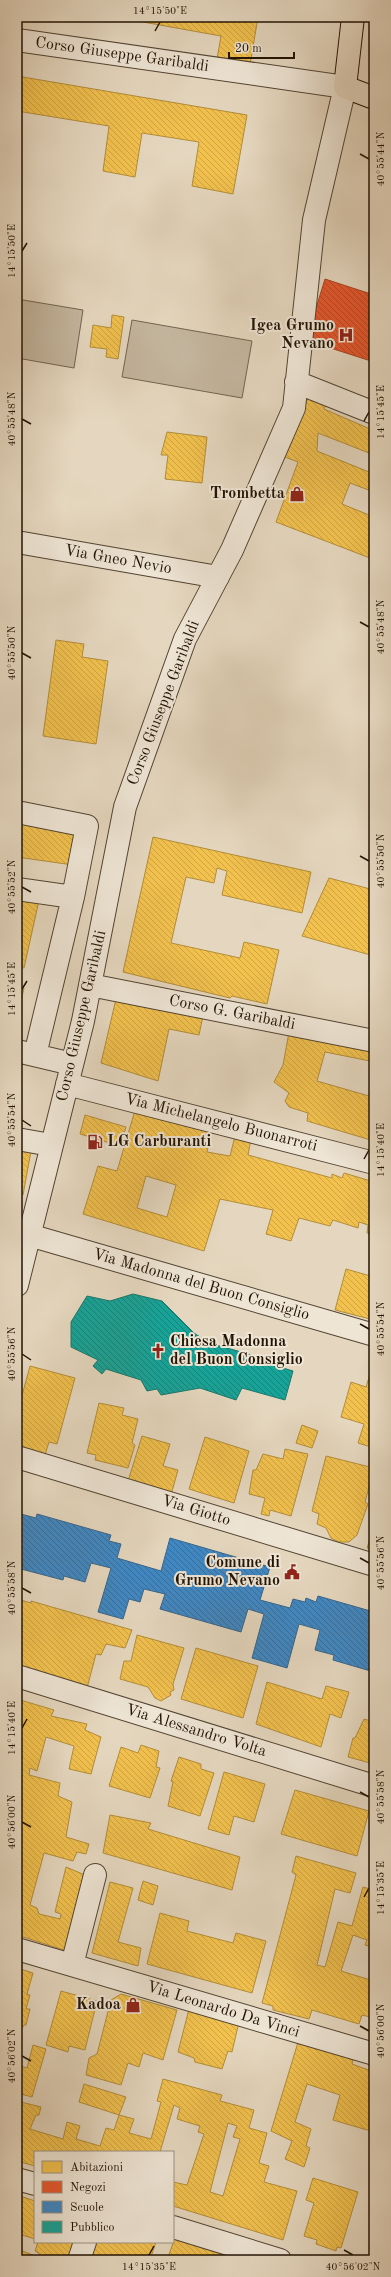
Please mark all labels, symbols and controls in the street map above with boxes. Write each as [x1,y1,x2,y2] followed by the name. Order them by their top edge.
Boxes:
[133,6,187,16] text: 14°15'50"E
[229,34,294,60] scale bar
[34,35,210,75] street label: Corso Giuseppe Garibaldi
[235,43,262,55] text: 20 m
[376,131,386,186] text: 40°55'44"N
[7,224,17,278] text: 14°15'50"E
[250,318,334,352] place label: Igea Grumo Nevano
[337,326,355,344] hospital icon: Igea Grumo Nevano
[376,385,386,439] text: 14°15'45"E
[7,391,17,446] text: 40°55'48"N
[288,485,306,503] shop icon: Trombetta
[210,486,285,502] place label: Trombetta
[63,543,173,577] street label: Via Gneo Nevio
[376,599,386,654] text: 40°55'48"N
[125,618,203,788] street label: Corso Giuseppe Garibaldi
[7,625,17,680] text: 40°55'50"N
[376,833,386,888] text: 40°55'50"N
[7,859,17,914] text: 40°55'52"N
[55,929,109,1103] street label: Corso Giuseppe Garibaldi
[7,962,17,1016] text: 14°15'45"E
[167,993,297,1033] street label: Corso G. Garibaldi
[123,1091,319,1155] street label: Via Michelangelo Buonarroti
[7,1092,17,1147] text: 40°55'54"N
[376,1123,386,1177] text: 14°15'40"E
[86,1133,104,1151] fuel station icon: LG Carburanti
[107,1134,211,1150] place label: LG Carburanti
[91,1246,311,1324] street label: Via Madonna del Buon Consiglio
[376,1301,386,1356] text: 40°55'54"N
[7,1326,17,1381] text: 40°55'56"N
[170,1334,303,1368] place label: Chiesa Madonna del Buon Consiglio
[149,1342,167,1360] church icon: Chiesa Madonna del Buon Consiglio
[160,1493,232,1529] street label: Via Giotto
[376,1535,386,1590] text: 40°55'56"N
[175,1555,280,1589] place label: Comune di Grumo Nevano
[7,1560,17,1615] text: 40°55'58"N
[283,1563,301,1581] public building icon: Comune di Grumo Nevano
[7,1701,17,1755] text: 14°15'40"E
[124,1702,269,1760] street label: Via Alessandro Volta
[376,1769,386,1824] text: 40°55'58"N
[7,1794,17,1849] text: 40°56'00"N
[376,1861,386,1915] text: 14°15'35"E
[145,1979,301,2041] street label: Via Leonardo Da Vinci
[124,1996,142,2014] shop icon: Kadoa
[76,1997,121,2013] place label: Kadoa
[376,2003,386,2058] text: 40°56'00"N
[7,2028,17,2083] text: 40°56'02"N
[34,2151,174,2243] legend
[70,2162,123,2174] text: Abitazioni
[70,2182,106,2194] text: Negozi
[70,2202,104,2214] text: Scuole
[70,2222,115,2234] text: Pubblico
[122,2262,176,2272] text: 14°15'35"E
[326,2262,381,2272] text: 40°56'02"N

